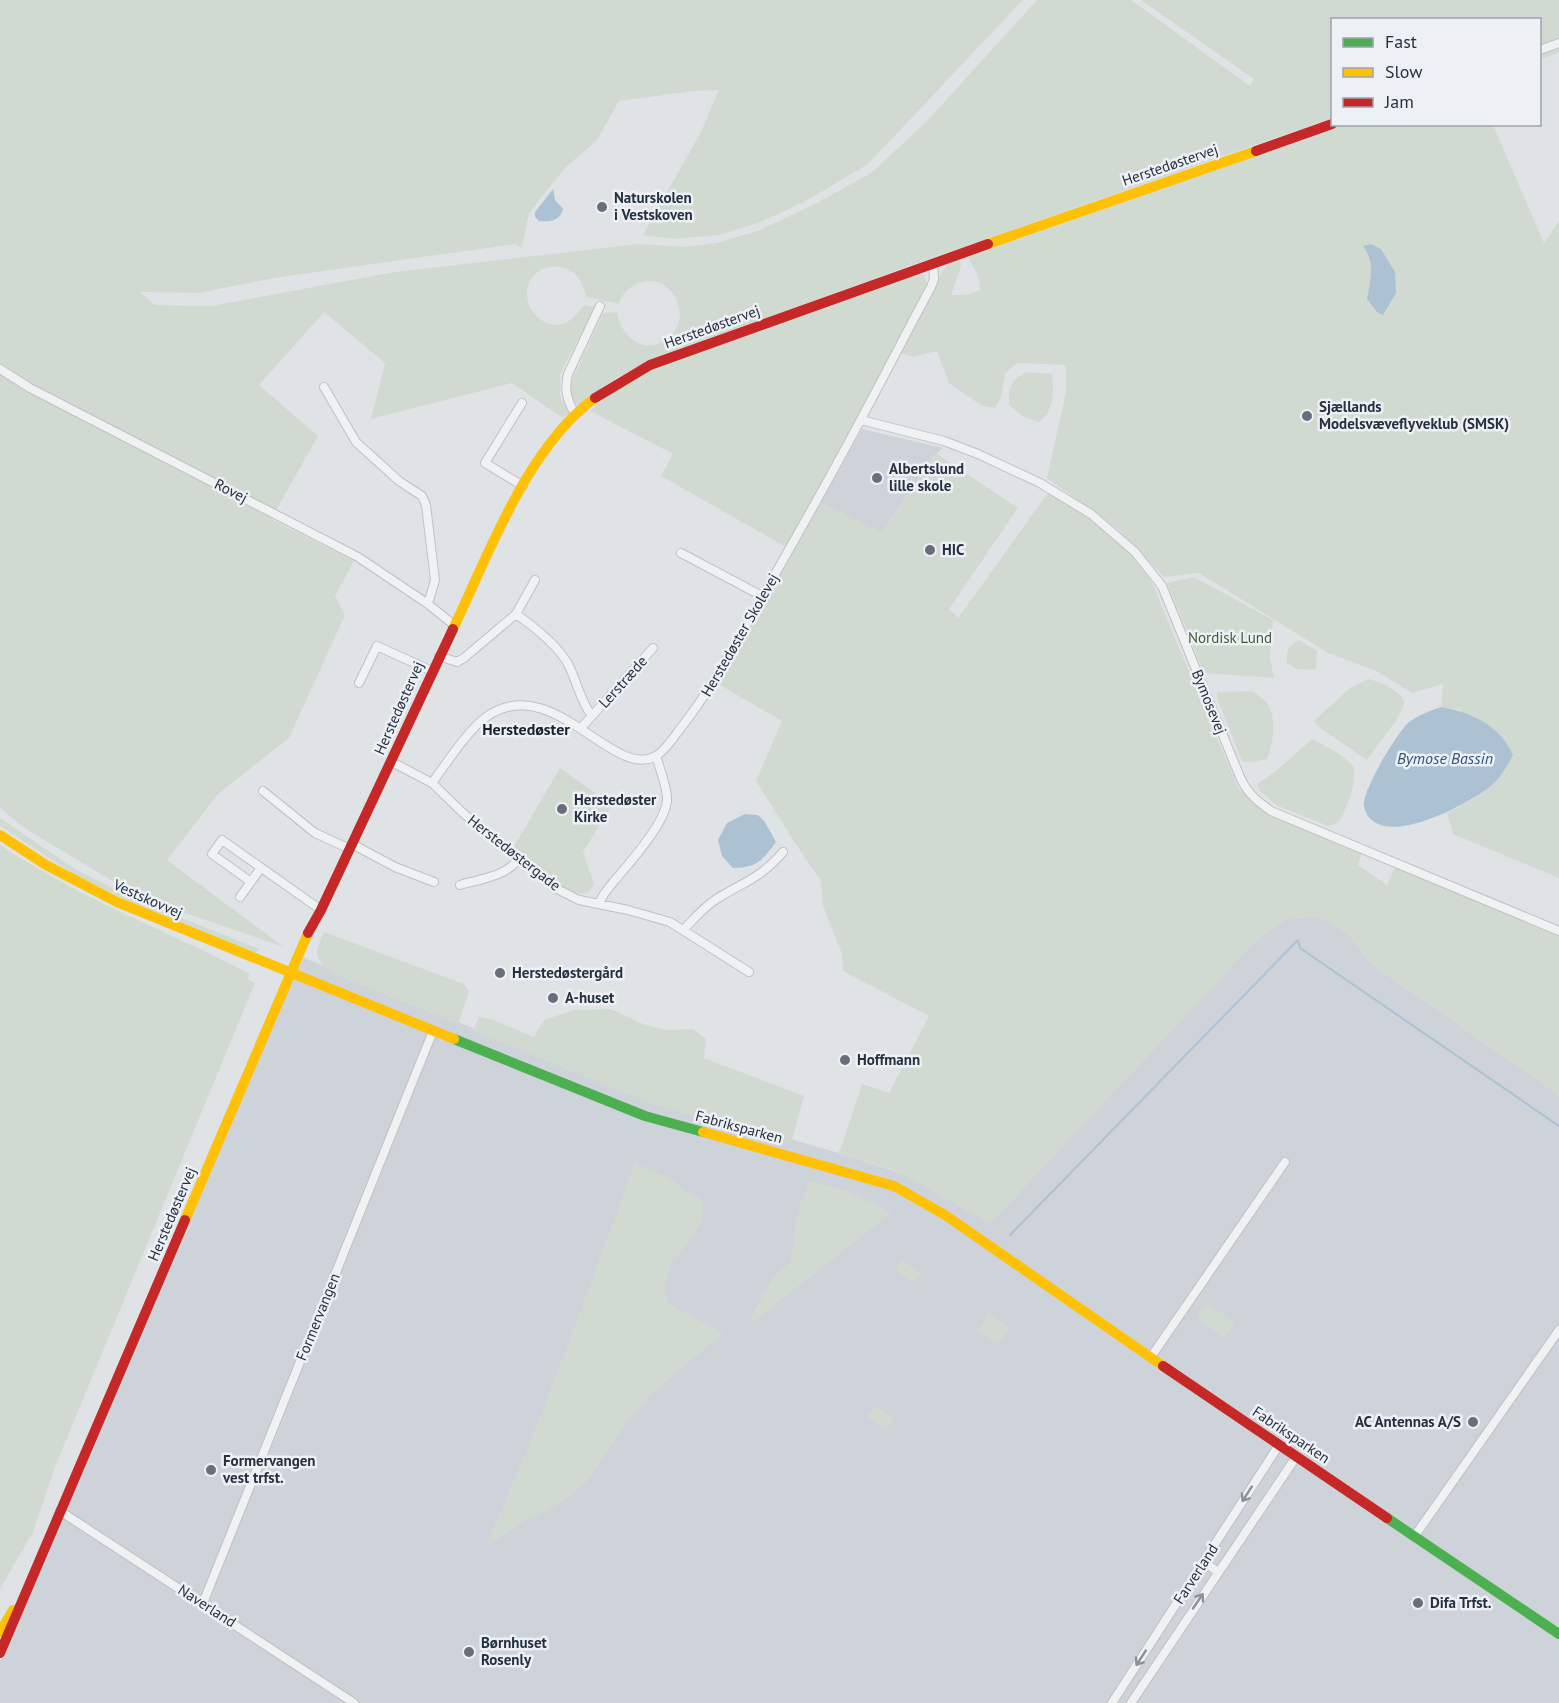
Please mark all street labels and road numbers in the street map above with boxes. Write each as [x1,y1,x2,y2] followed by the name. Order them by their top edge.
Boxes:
[1119,139,1220,190] street label: Herstedøstervej
[661,300,762,353] street label: Herstedøstervej
[211,474,251,507] street label: Rovej
[697,570,783,700] street label: Herstedøster Skolevej
[594,652,651,712] street label: Lerstræde
[369,658,428,758] street label: Herstedøstervej
[1188,667,1231,737] street label: Bymosevej
[464,810,565,895] street label: Herstedøstergade
[110,874,186,922] street label: Vestskovvej
[693,1106,785,1147] street label: Fabriksparken
[143,1164,200,1264] street label: Herstedøstervej
[291,1270,344,1363] street label: Formervangen
[1249,1402,1334,1467] street label: Fabriksparken
[1169,1540,1222,1607] street label: Farverland
[175,1580,240,1631] street label: Naverland

